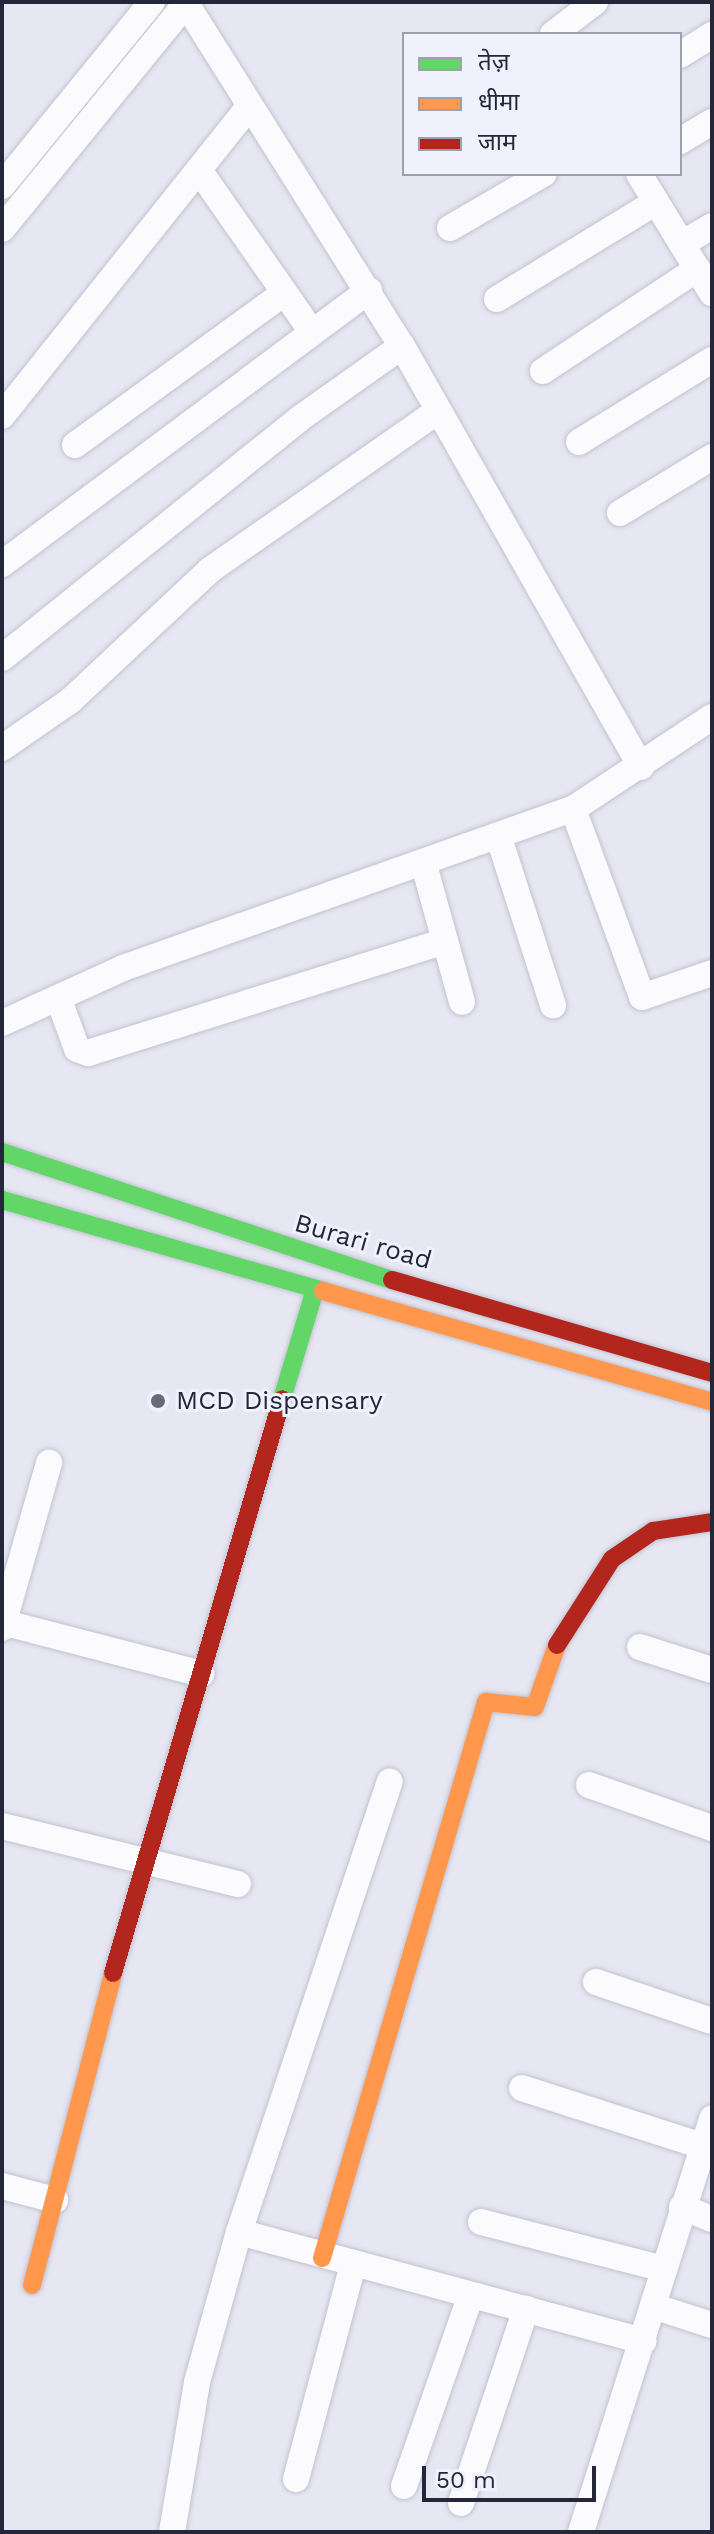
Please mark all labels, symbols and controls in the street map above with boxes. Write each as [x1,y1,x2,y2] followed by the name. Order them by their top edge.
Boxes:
[402,32,682,176] legend
[478,48,510,76] text: तेज़
[478,88,520,116] text: धीमा
[478,128,516,156] text: जाम
[291,1208,435,1276] street label: Burari road
[176,1385,383,1417] place label: MCD Dispensary
[147,1390,169,1412] marker: MCD Dispensary
[426,2450,600,2500] scale bar
[436,2466,496,2494] text: 50 m

